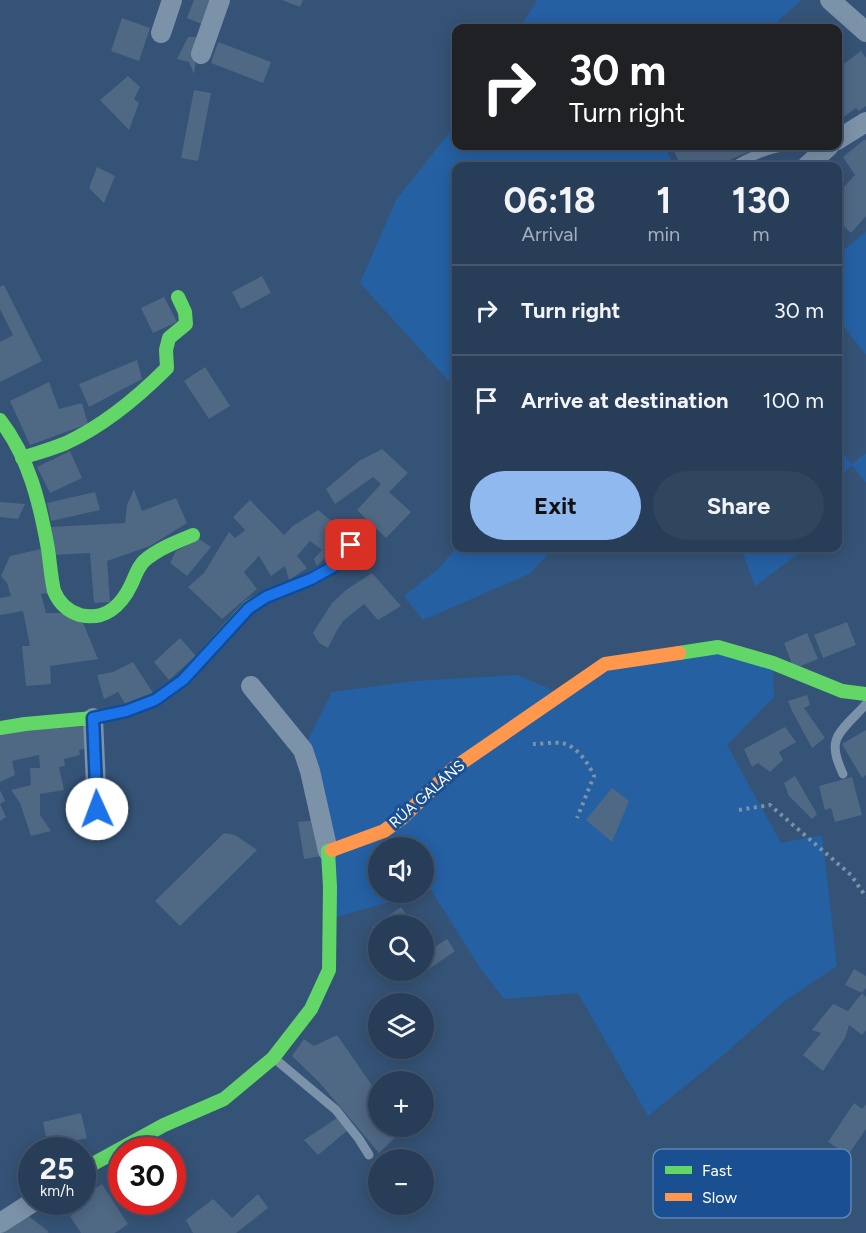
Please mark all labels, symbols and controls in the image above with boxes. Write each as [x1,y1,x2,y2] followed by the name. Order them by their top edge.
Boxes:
[569,45,666,96] text: 30 m
[470,48,548,126] icon: right
[569,96,685,129] text: Turn right
[504,179,596,222] text: 06:18
[656,179,671,222] text: 1
[732,179,790,222] text: 130
[521,222,578,246] text: Arrival
[647,222,680,246] text: min
[753,222,770,246] text: m
[470,294,503,327] icon: right
[521,297,620,324] text: Turn right
[774,297,824,324] text: 30 m
[470,384,503,417] icon: arrive
[521,387,729,414] text: Arrive at destination
[763,387,824,414] text: 100 m
[470,471,641,540] button: Exit
[653,471,824,540] button: Share
[325,519,376,570] pin
[334,528,367,561] icon: arrive
[386,756,468,832] street label: RÚA GALÁNS
[65,777,129,841] position arrow
[368,837,434,1215] map controls
[368,837,434,903] button: sound
[368,915,434,981] button: search
[368,993,434,1059] button: layers
[368,1071,434,1137] button: +
[108,1137,186,1215] speed limit sign: 30
[368,1149,434,1215] button: −
[653,1149,851,1218] legend
[40,1150,74,1187] text: 25
[702,1161,732,1180] text: Fast
[40,1182,74,1200] text: km/h
[702,1188,737,1207] text: Slow

